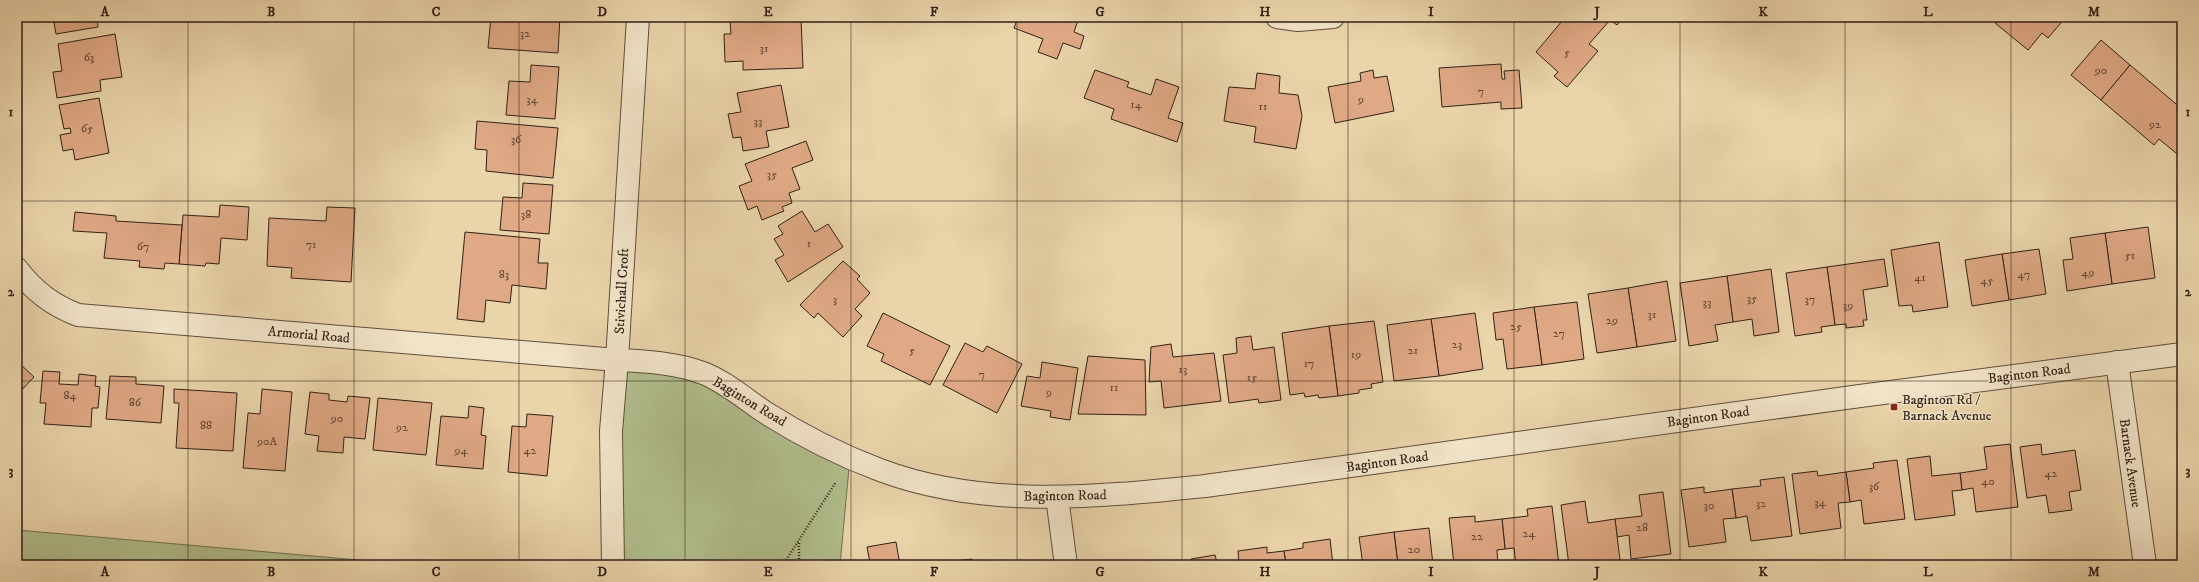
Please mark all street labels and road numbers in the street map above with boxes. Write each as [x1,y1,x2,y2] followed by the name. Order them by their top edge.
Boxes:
[611,247,633,335] street label: Stivichall Croft
[267,322,351,348] street label: Armorial Road
[1987,360,2071,388] street label: Baginton Road
[709,373,790,431] street label: Baginton Road
[1666,402,1751,432] street label: Baginton Road
[2115,418,2145,509] street label: Barnack Avenue
[1345,447,1430,477] street label: Baginton Road
[1023,486,1107,506] street label: Baginton Road

